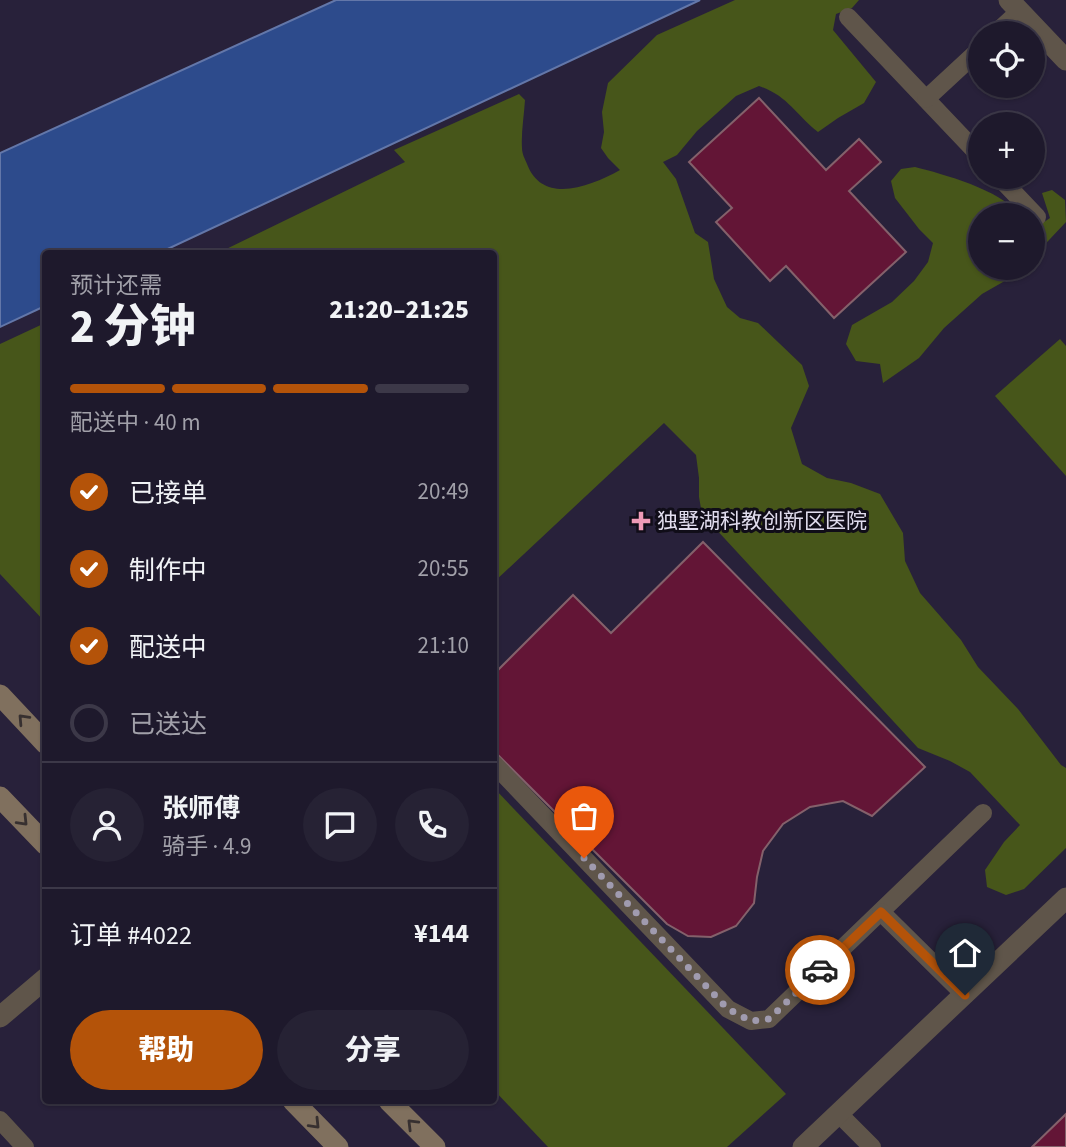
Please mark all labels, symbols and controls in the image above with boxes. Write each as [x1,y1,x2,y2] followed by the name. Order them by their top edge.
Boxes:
[968,21,1045,280] map controls
[968,21,1045,98] button: locate
[968,112,1045,189] button: +
[968,203,1045,280] button: −
[70,269,162,302] text: 预计还需
[329,291,469,328] text: 21:20–21:25
[70,295,196,360] text: 2 分钟
[70,406,200,439] text: 配送中 · 40 m
[70,473,108,511] icon: check
[129,475,207,512] text: 已接单
[418,475,469,508] text: 20:49
[657,506,867,536] place label: 独墅湖科教创新区医院
[631,511,651,531] marker: 独墅湖科教创新区医院
[70,550,108,588] icon: check
[129,552,207,589] text: 制作中
[418,552,469,585] text: 20:55
[70,627,108,665] icon: check
[129,629,207,666] text: 配送中
[418,629,469,662] text: 21:10
[129,706,207,743] text: 已送达
[18,714,31,727] one-way arrow
[554,786,614,858] pin
[70,788,144,862] button: person
[303,788,377,862] button: chat
[395,788,469,862] button: phone
[162,790,240,827] text: 张师傅
[565,797,603,835] icon: bag
[14,813,27,826] one-way arrow
[162,830,252,863] text: 骑手 · 4.9
[414,915,469,952] text: ¥144
[70,917,192,954] text: 订单 #4022
[935,923,995,995] pin
[946,934,984,972] icon: home
[785,935,855,1005] courier
[801,951,839,989] icon: car
[70,1010,263,1090] button: 帮助
[277,1010,469,1090] button: 分享
[307,1116,320,1129] one-way arrow
[408,1119,421,1132] one-way arrow

